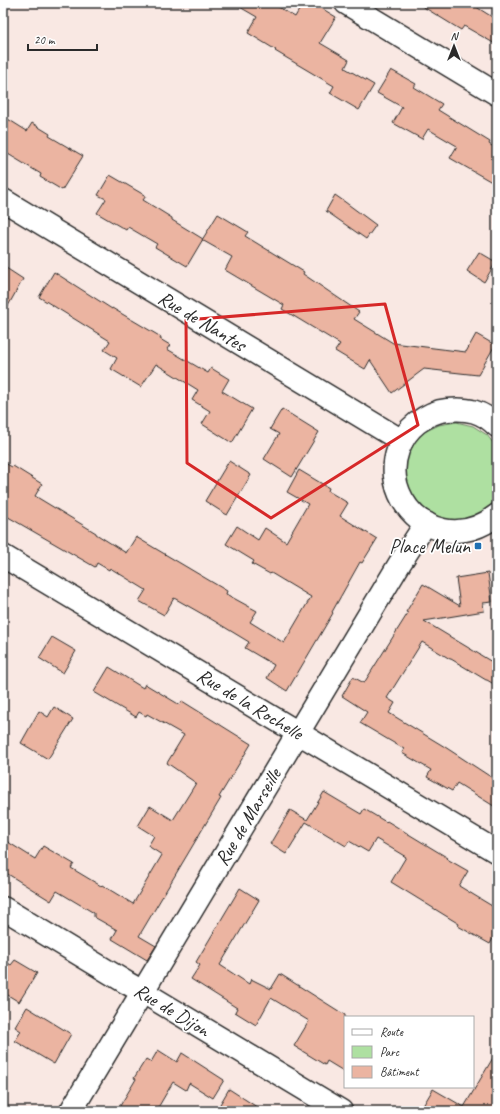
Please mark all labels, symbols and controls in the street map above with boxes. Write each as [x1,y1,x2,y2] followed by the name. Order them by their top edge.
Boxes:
[28,26,97,52] scale bar
[434,26,474,66] north arrow
[451,29,460,43] text: N
[34,32,56,48] text: 20 m
[154,285,252,358] street label: Rue de Nantes
[389,534,471,559] place label: Place Melun
[473,541,483,551] marker: Place Melun
[193,663,309,746] street label: Rue de la Rochelle
[209,763,287,870] street label: Rue de Marseille
[130,978,215,1043] street label: Rue de Dijon
[344,1016,474,1088] legend
[380,1024,404,1040] text: Route
[380,1044,400,1060] text: Parc
[380,1064,419,1080] text: Bâtiment

